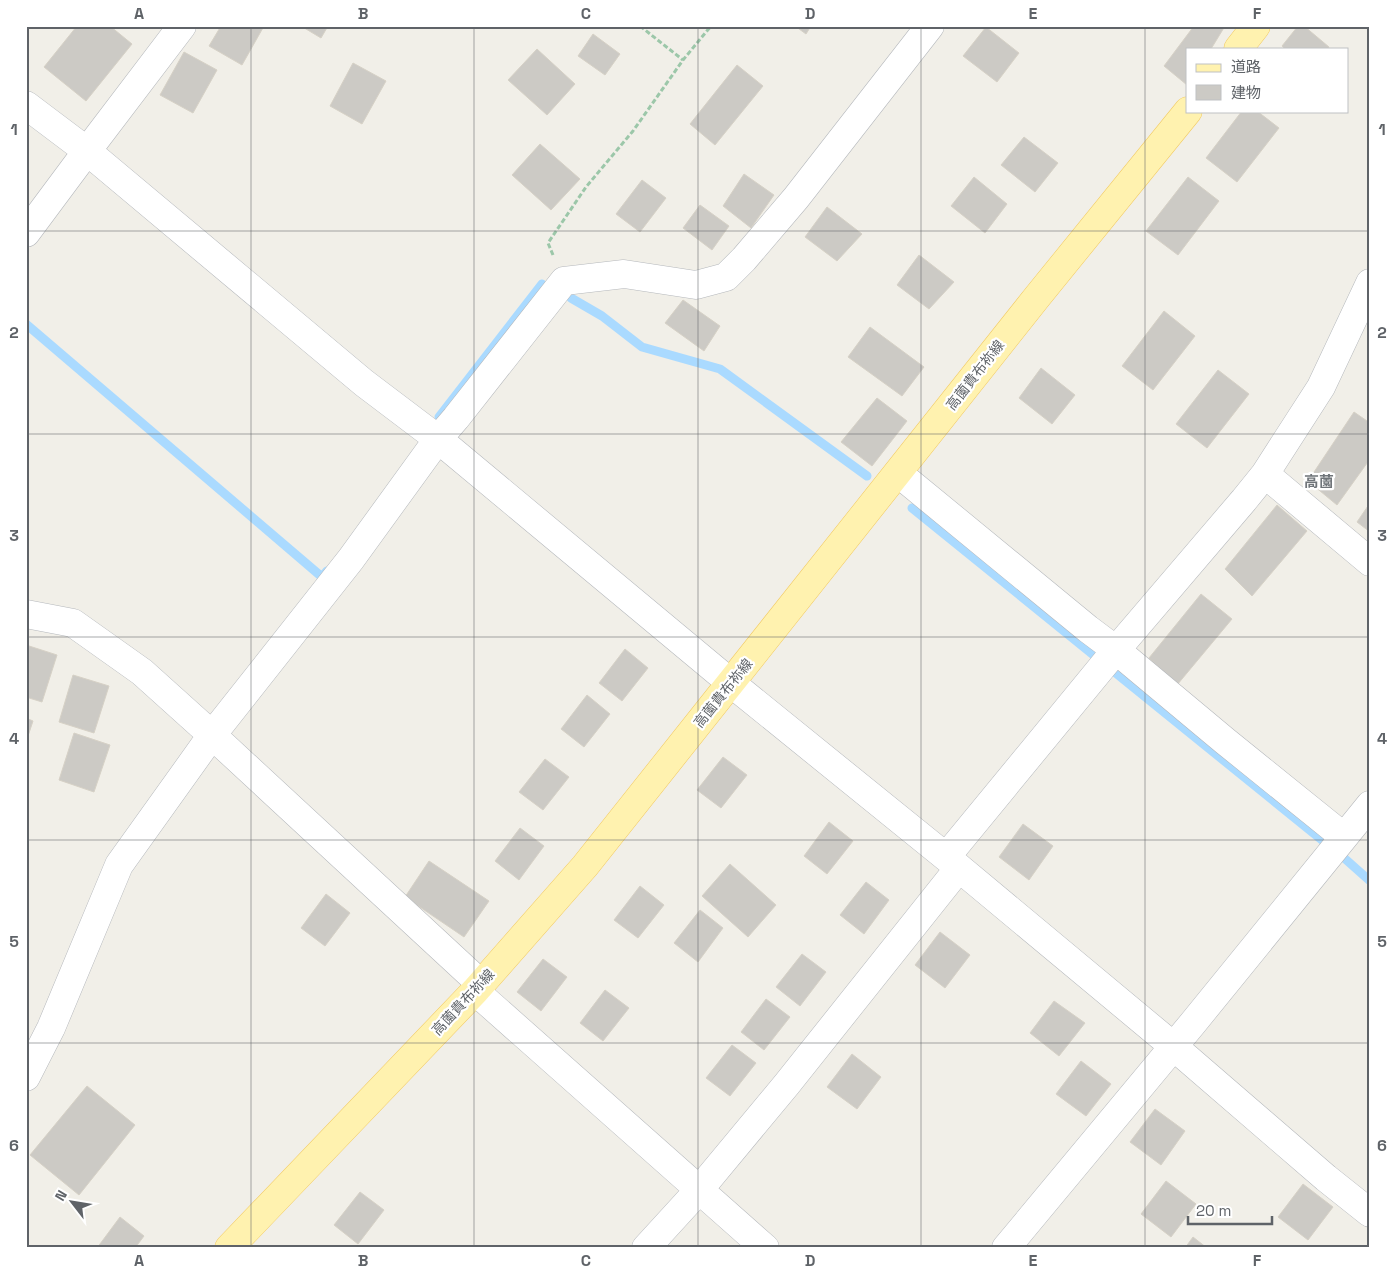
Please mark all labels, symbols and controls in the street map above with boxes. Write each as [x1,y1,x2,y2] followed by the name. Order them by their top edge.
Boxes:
[134,3,144,24] text: A
[358,3,368,24] text: B
[581,3,591,24] text: C
[805,3,815,24] text: D
[1029,3,1038,24] text: E
[1253,3,1262,24] text: F
[1186,48,1348,112] legend
[1231,57,1261,76] text: 道路
[1231,83,1261,102] text: 建物
[10,119,18,140] text: 1
[1378,119,1386,140] text: 1
[9,322,19,343] text: 2
[1377,322,1387,343] text: 2
[942,336,1008,414] street label: 高薗貴布祢線
[1304,472,1334,491] district label: 高薗
[9,525,19,546] text: 3
[1377,525,1387,546] text: 3
[690,655,756,731] street label: 高薗貴布祢線
[9,728,19,749] text: 4
[1377,728,1387,749] text: 4
[9,931,19,952] text: 5
[1377,931,1387,952] text: 5
[428,965,498,1039] street label: 高薗貴布祢線
[9,1135,19,1156] text: 6
[1377,1135,1387,1156] text: 6
[48,1176,98,1226] north arrow
[51,1187,71,1204] text: N
[1188,1194,1272,1226] scale bar
[1196,1201,1231,1220] text: 20 m
[134,1250,144,1271] text: A
[358,1250,368,1271] text: B
[581,1250,591,1271] text: C
[805,1250,815,1271] text: D
[1029,1250,1038,1271] text: E
[1253,1250,1262,1271] text: F

